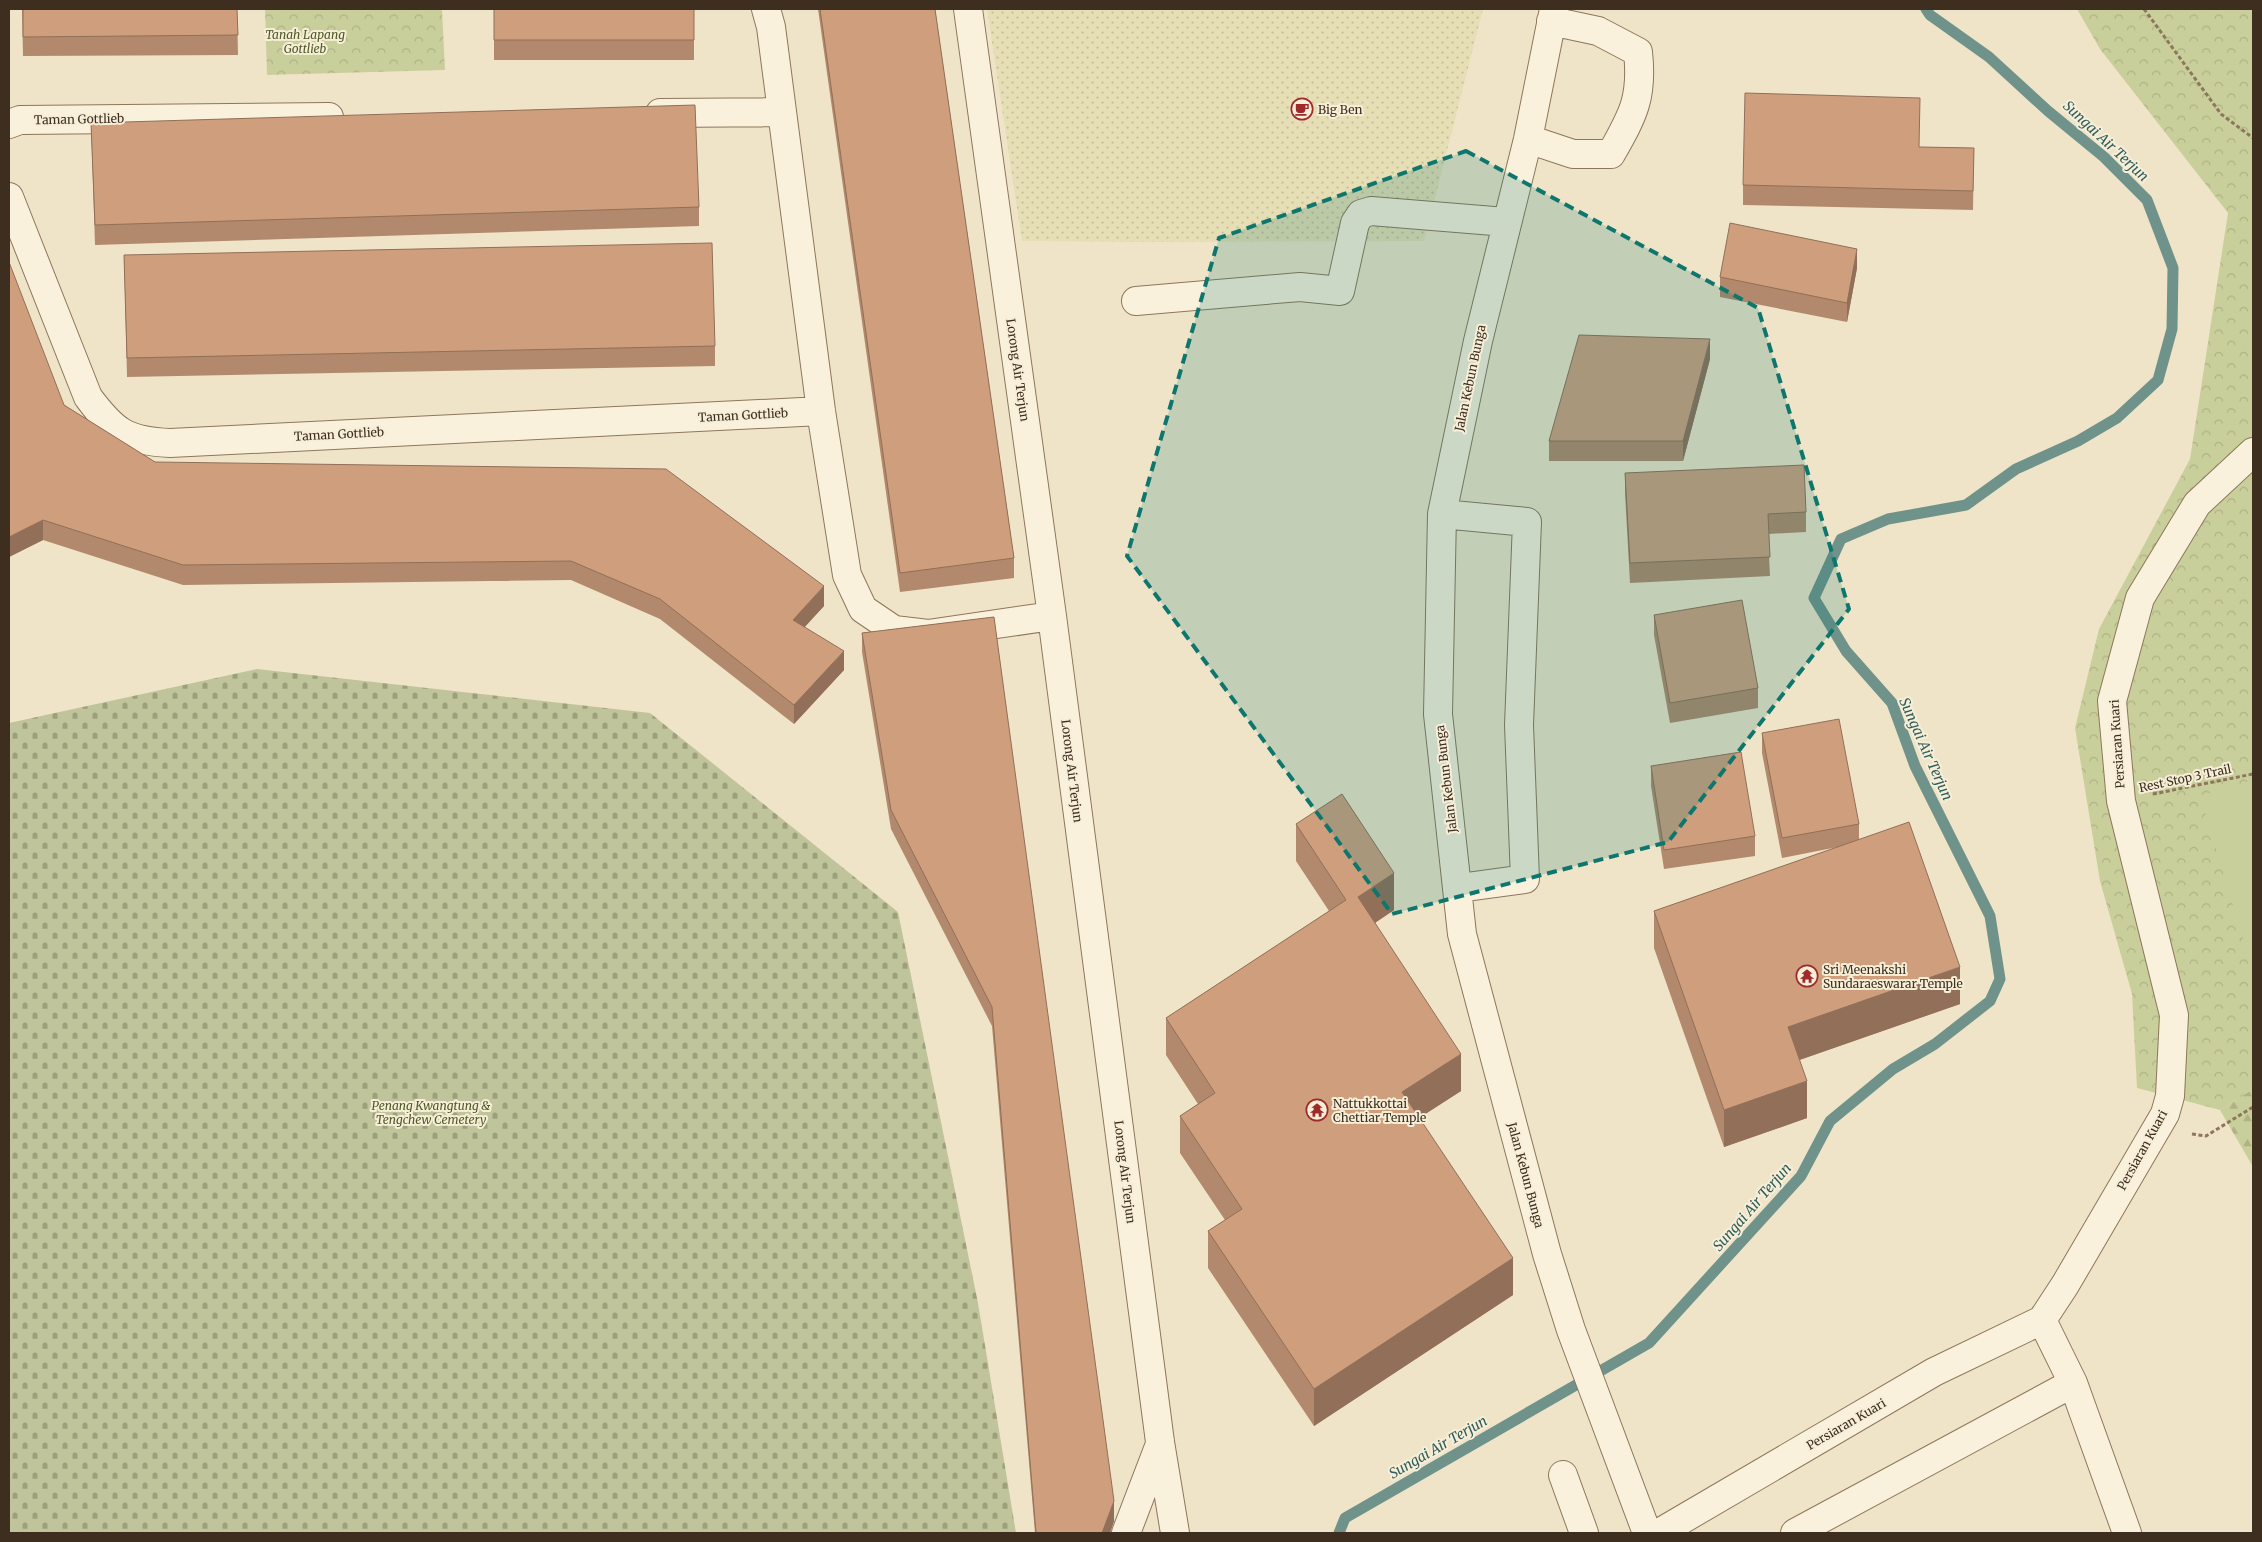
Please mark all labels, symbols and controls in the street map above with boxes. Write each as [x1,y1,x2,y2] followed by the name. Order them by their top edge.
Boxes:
[265,27,345,56] park label: Tanah Lapang Gottlieb
[1290,97,1314,121] cafe icon: Big Ben
[2059,97,2153,185] water label: Sungai Air Terjun
[1318,102,1362,117] place label: Big Ben
[34,111,124,127] street label: Taman Gottlieb
[1003,318,1033,422] street label: Lorong Air Terjun
[1451,323,1489,434] street label: Jalan Kebun Bunga
[698,405,788,425] street label: Taman Gottlieb
[294,424,384,444] street label: Taman Gottlieb
[1895,695,1957,803] water label: Sungai Air Terjun
[2106,699,2128,789] street label: Persiaran Kuari
[1058,719,1086,823] street label: Lorong Air Terjun
[1432,724,1460,835] street label: Jalan Kebun Bunga
[2137,761,2233,795] street label: Rest Stop 3 Trail
[1823,962,1963,991] place label: Sri Meenakshi Sundaraeswarar Temple
[1795,964,1819,988] temple icon: Sri Meenakshi Sundaraeswarar Temple
[1333,1096,1426,1125] place label: Nattukkottai Chettiar Temple
[372,1098,490,1127] park label: Penang Kwangtung & Tengchew Cemetery
[1305,1098,1329,1122] temple icon: Nattukkottai Chettiar Temple
[2114,1107,2170,1193] street label: Persiaran Kuari
[1111,1120,1139,1224] street label: Lorong Air Terjun
[1504,1120,1547,1230] street label: Jalan Kebun Bunga
[1709,1159,1795,1255] water label: Sungai Air Terjun
[1804,1395,1888,1453] street label: Persiaran Kuari
[1386,1412,1490,1482] water label: Sungai Air Terjun

